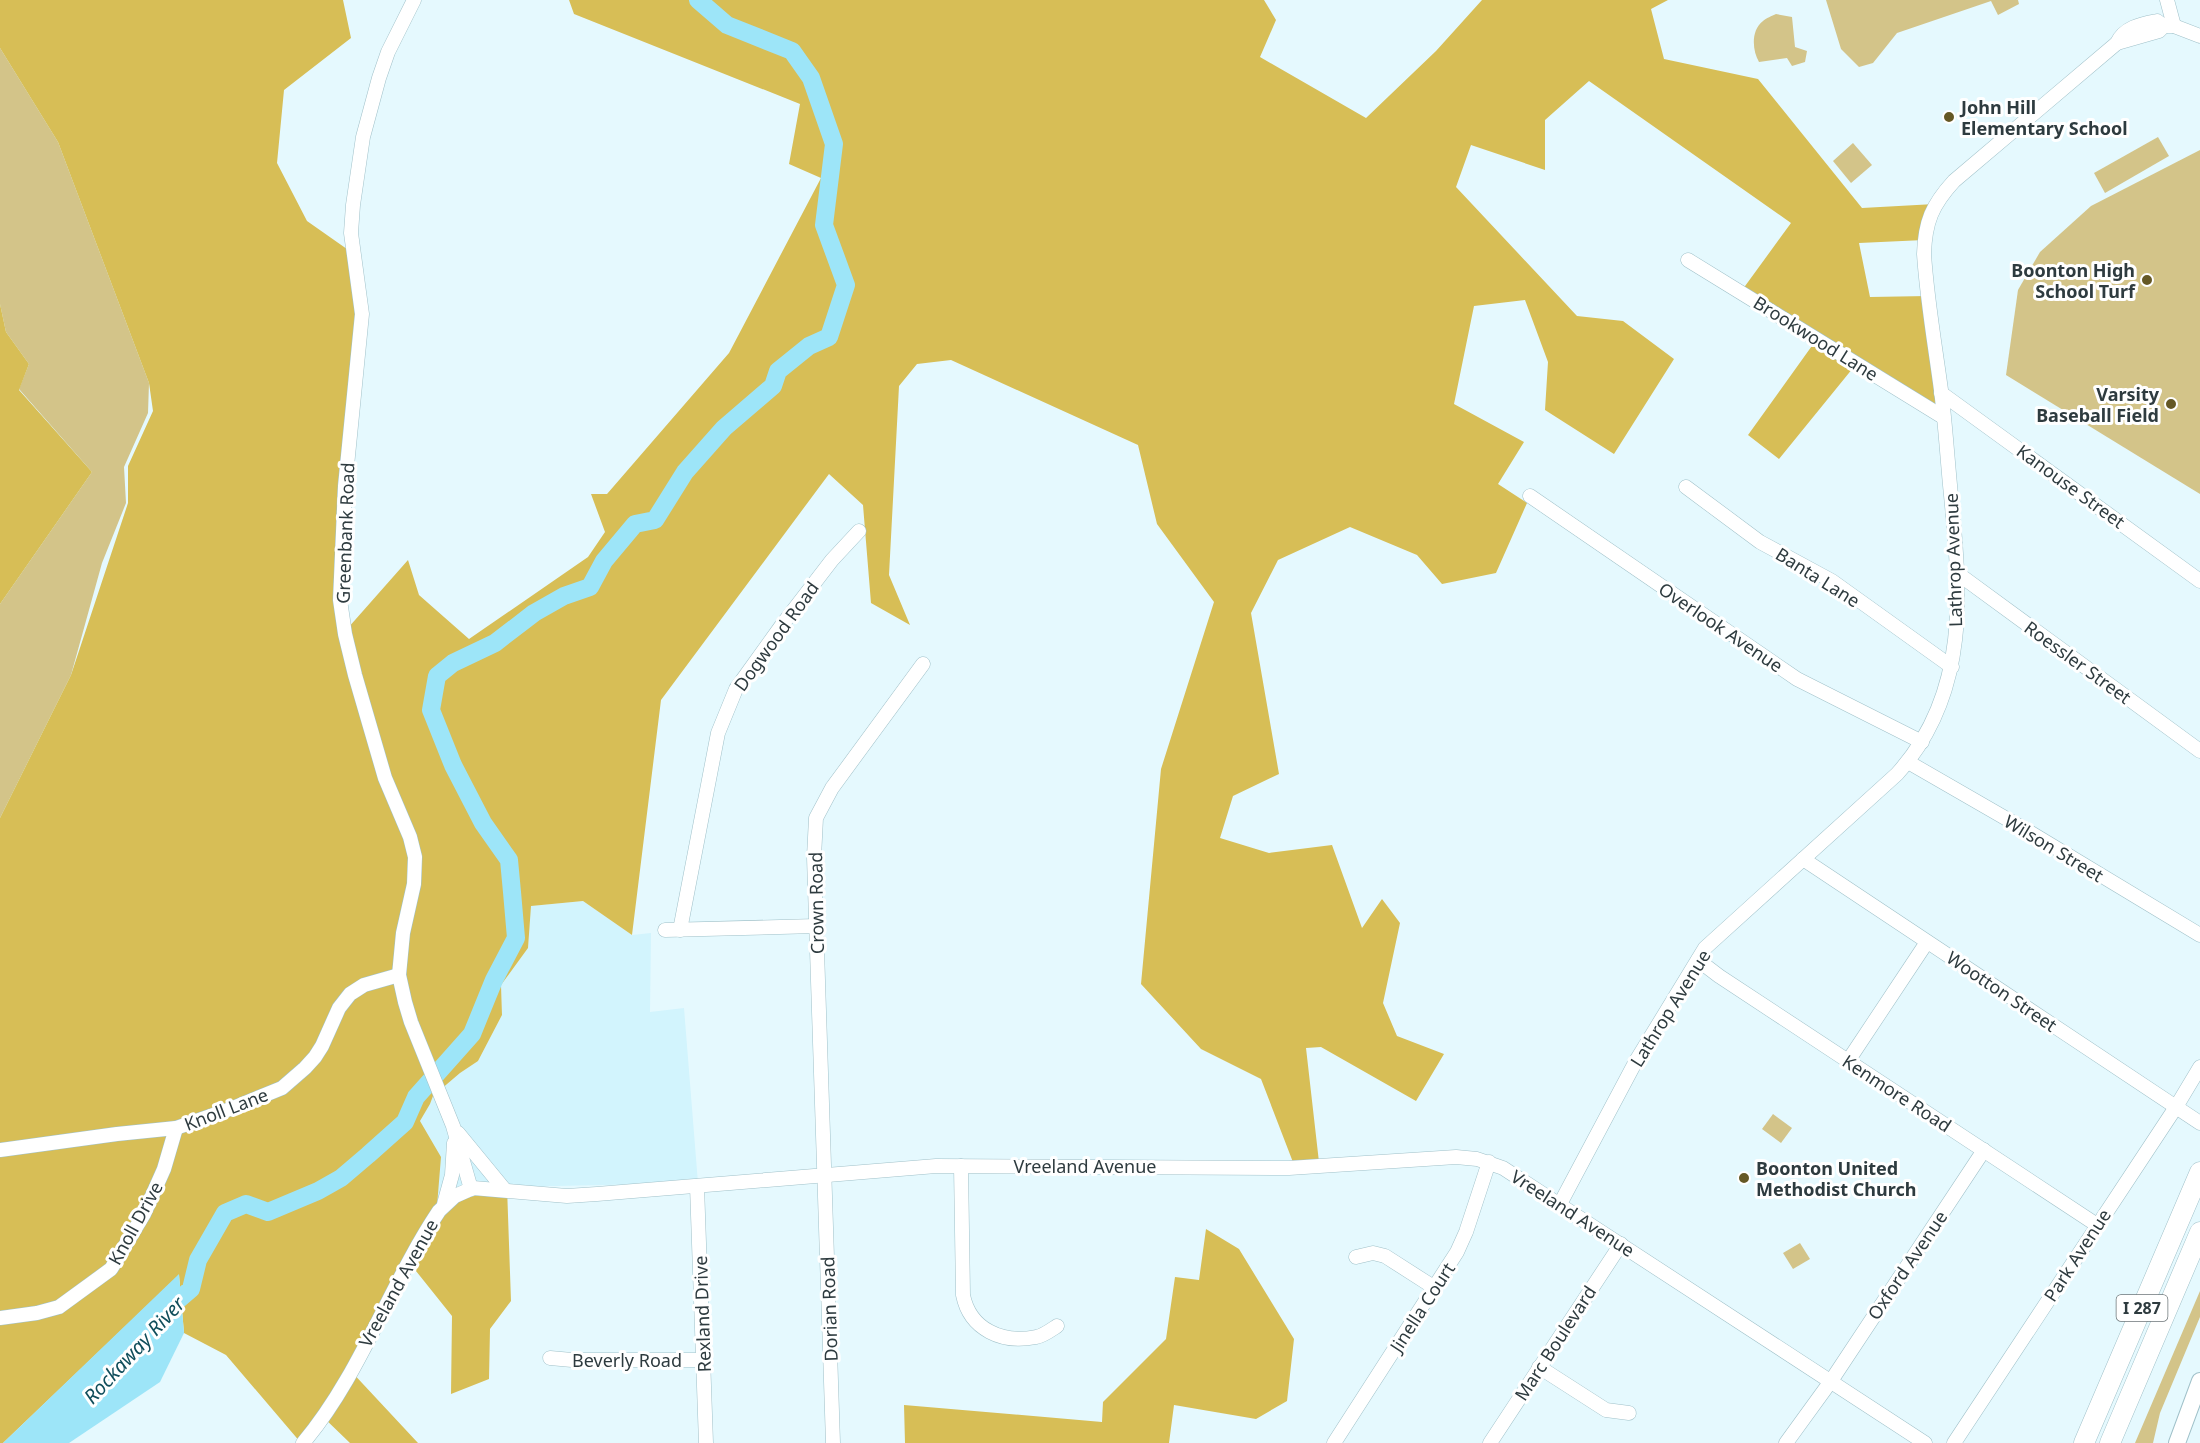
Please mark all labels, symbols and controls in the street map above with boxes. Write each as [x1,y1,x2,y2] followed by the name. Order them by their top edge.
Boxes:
[1959,95,2128,140] place label: John Hill Elementary School
[1942,110,1956,124] marker: John Hill Elementary School
[2011,258,2136,303] place label: Boonton High School Turf
[2140,273,2154,287] marker: Boonton High School Turf
[1749,290,1883,386] street label: Brookwood Lane
[2036,382,2160,427] place label: Varsity Baseball Field
[2164,397,2178,411] marker: Varsity Baseball Field
[2012,439,2130,534] street label: Kanouse Street
[331,462,359,604] street label: Greenbank Road
[1939,493,1967,627] street label: Lathrop Avenue
[1771,542,1865,612] street label: Banta Lane
[728,576,824,696] street label: Dogwood Road
[1654,577,1788,677] street label: Overlook Avenue
[2020,615,2137,709] street label: Roessler Street
[2000,809,2108,887] street label: Wilson Street
[803,852,829,954] street label: Crown Road
[1624,945,1716,1071] street label: Lathrop Avenue
[1942,945,2062,1037] street label: Wootton Street
[1838,1049,1956,1137] street label: Kenmore Road
[181,1082,271,1136] street label: Knoll Lane
[1014,1154,1156,1178] street label: Vreeland Avenue
[1756,1156,1916,1201] place label: Boonton United Methodist Church
[1507,1164,1639,1262] street label: Vreeland Avenue
[1737,1171,1751,1185] marker: Boonton United Methodist Church
[102,1177,168,1269] street label: Knoll Drive
[2038,1204,2116,1306] street label: Park Avenue
[1862,1206,1952,1324] street label: Oxford Avenue
[353,1215,443,1351] street label: Vreeland Avenue
[688,1255,716,1373] street label: Rexland Drive
[815,1256,843,1362] street label: Dorian Road
[1383,1257,1460,1358] street label: Jinella Court
[1509,1281,1601,1405] street label: Marc Boulevard
[77,1290,191,1409] water label: Rockaway River
[2116,1295,2168,1321] road number: I 287
[572,1348,682,1372] street label: Beverly Road

